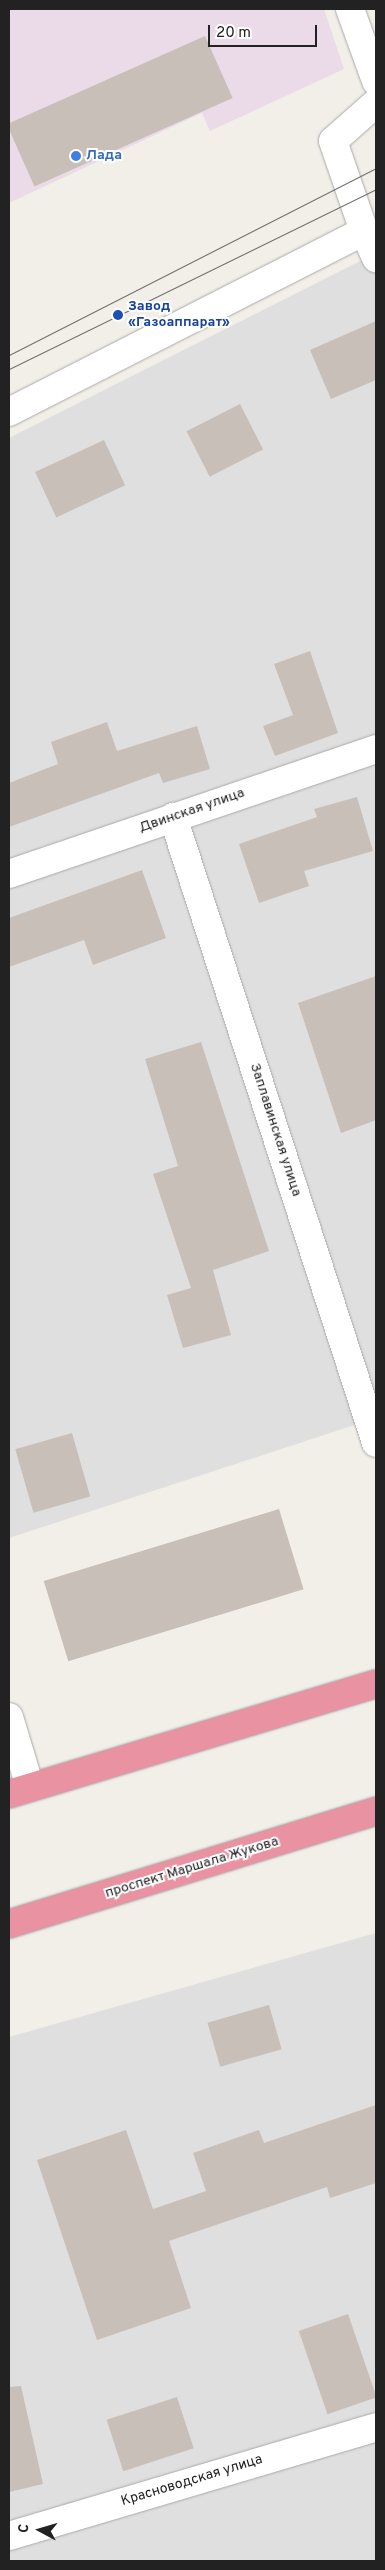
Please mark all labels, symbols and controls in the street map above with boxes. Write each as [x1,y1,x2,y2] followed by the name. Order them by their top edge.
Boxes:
[210,15,319,47] scale bar
[216,24,251,43] text: 20 m
[86,148,122,164] place label: Лада
[70,150,82,162] marker: Лада
[128,299,230,332] place label: Завод «Газоаппарат»
[112,309,124,321] marker: Завод «Газоаппарат»
[137,785,247,837] street label: Двинская улица
[246,1061,304,1199] street label: Заплавинская улица
[103,1834,281,1902] street label: проспект Маршала Жукова
[119,2451,265,2511] street label: Красноводская улица
[15,2505,65,2555] north arrow
[16,2523,34,2534] text: С

